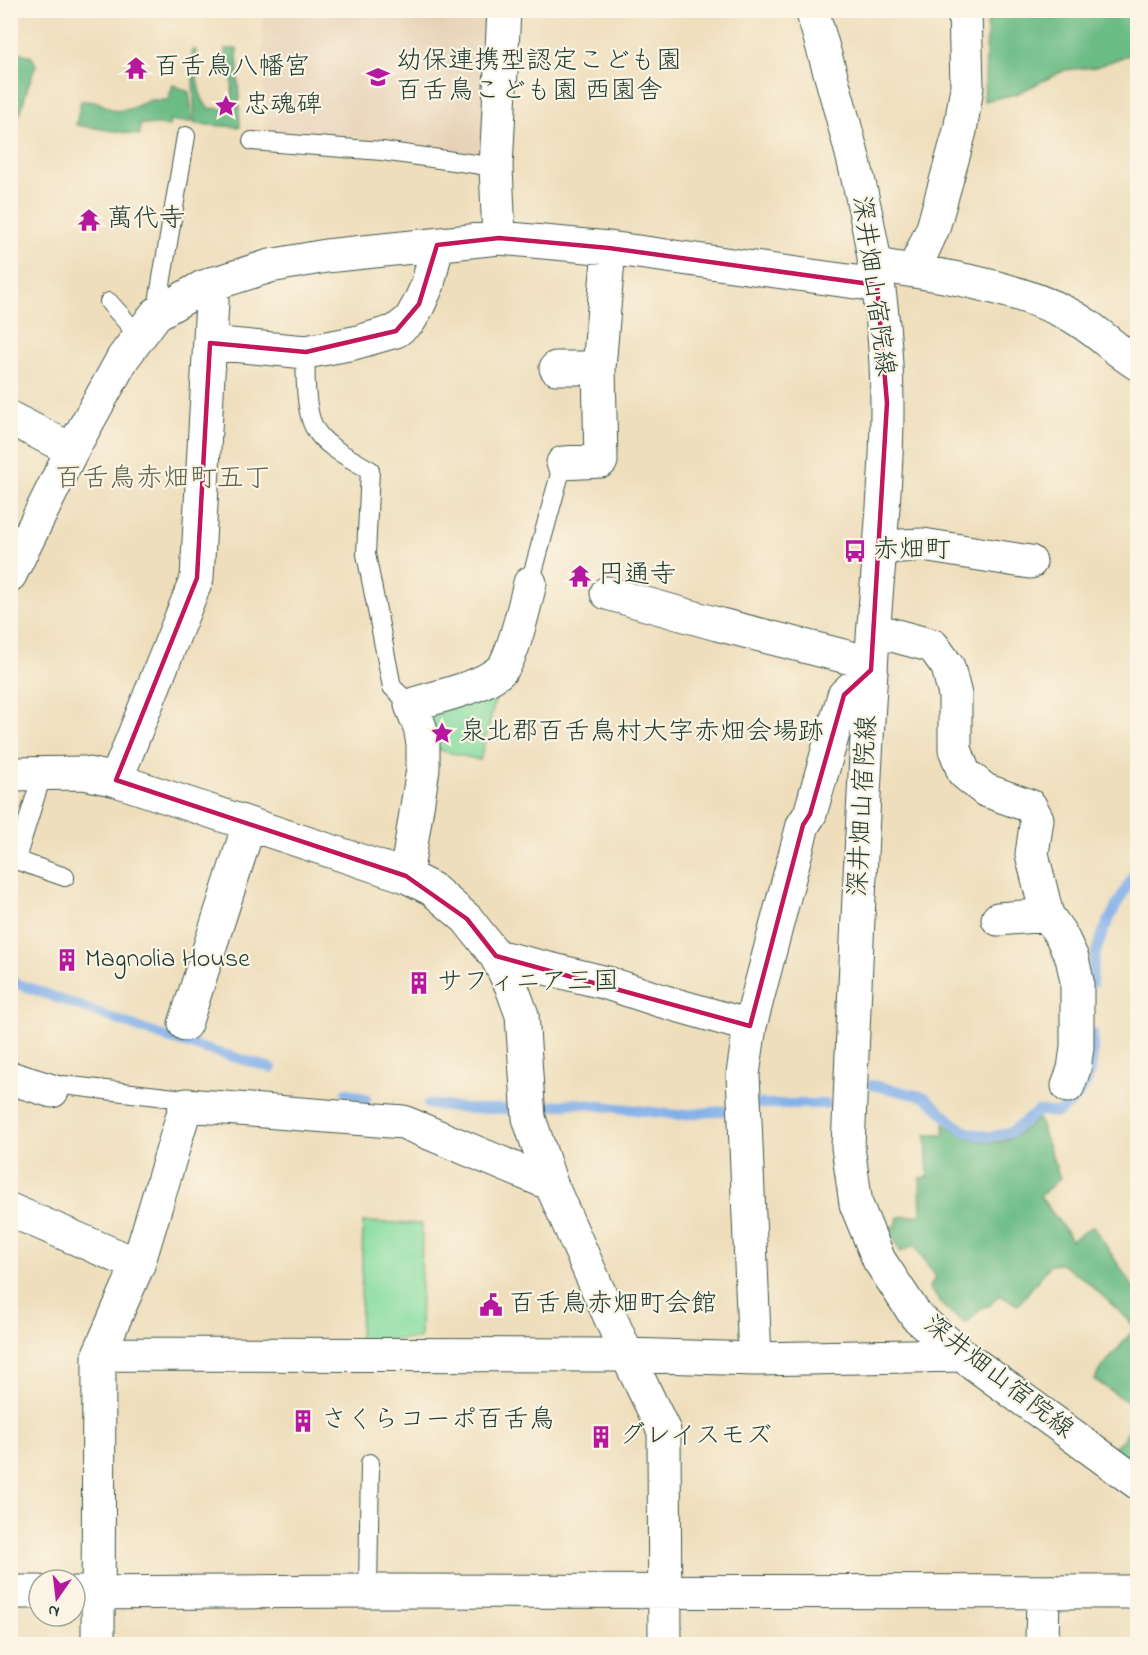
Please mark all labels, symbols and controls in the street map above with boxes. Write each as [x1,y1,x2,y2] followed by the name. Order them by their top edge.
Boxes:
[396,43,682,111] place label: 幼保連携型認定こども園 百舌鳥こども園 西園舎
[154,49,310,87] place label: 百舌鳥八幡宮
[123,55,149,81] temple icon: 百舌鳥八幡宮
[365,64,391,90] school or university icon: 幼保連携型認定こども園 百舌鳥こども園 西園舎
[244,87,322,125] place label: 忠魂碑
[213,93,239,119] place icon: 忠魂碑
[841,193,903,379] street label: 深井畑山宿院線
[107,201,185,239] place label: 萬代寺
[76,207,102,233] temple icon: 萬代寺
[55,460,271,499] district label: 百舌鳥赤畑町五丁
[873,532,951,570] place label: 赤畑町
[842,538,868,564] bus stop icon: 赤畑町
[598,557,676,595] place label: 円通寺
[567,563,593,589] temple icon: 円通寺
[460,714,824,752] place label: 泉北郡百舌鳥村大字赤畑会場跡
[840,714,888,898] street label: 深井畑山宿院線
[429,720,455,746] place icon: 泉北郡百舌鳥村大字赤畑会場跡
[85,941,250,979] place label: Magnolia House
[54,947,80,973] building icon: Magnolia House
[437,964,619,1002] place label: サフィニア三国
[406,970,432,996] building icon: サフィニア三国
[509,1286,717,1324] place label: 百舌鳥赤畑町会館
[478,1292,504,1318] public building icon: 百舌鳥赤畑町会館
[915,1307,1081,1449] street label: 深井畑山宿院線
[321,1402,555,1440] place label: さくらコーポ百舌鳥
[290,1408,316,1434] building icon: さくらコーポ百舌鳥
[619,1418,772,1456] place label: グレイスモズ
[588,1424,614,1450] building icon: グレイスモズ
[27,1568,87,1628] north arrow
[46,1598,62,1624] text: N

